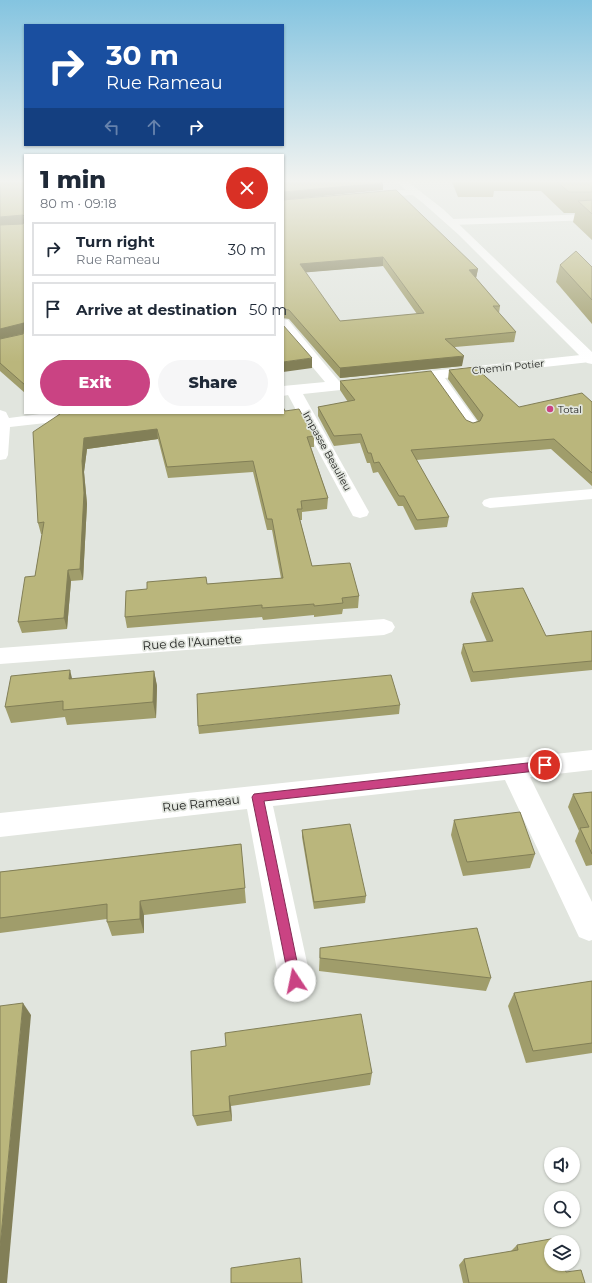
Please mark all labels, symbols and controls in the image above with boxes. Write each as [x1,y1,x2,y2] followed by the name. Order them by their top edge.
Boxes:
[106,38,179,72] text: 30 m
[40,40,92,92] icon: right
[106,72,223,94] text: Rue Rameau
[101,116,123,138] icon: left
[143,116,165,138] icon: ahead
[185,116,207,138] icon: right
[40,165,106,194] text: 1 min
[226,167,268,209] button: close
[40,195,116,211] text: 80 m · 09:18
[76,232,155,251] text: Turn right
[42,238,64,260] icon: right
[228,240,266,259] text: 30 m
[76,251,160,267] text: Rue Rameau
[42,298,64,320] icon: arrive
[76,300,237,319] text: Arrive at destination
[249,300,287,319] text: 50 m
[471,357,545,377] street label: Chemin Potier
[40,360,150,406] button: Exit
[158,360,268,406] button: Share
[558,403,582,416] place label: Total
[545,404,555,414] marker: Total
[300,409,354,493] street label: Impasse Beaulieu
[142,631,242,653] street label: Rue de l'Aunette
[528,748,562,782] pin
[534,754,556,776] icon: arrive
[162,791,240,815] street label: Rue Rameau
[274,960,316,1002] position arrow
[544,1147,580,1271] map controls
[544,1147,580,1183] button: sound
[544,1191,580,1227] button: search
[544,1235,580,1271] button: layers

